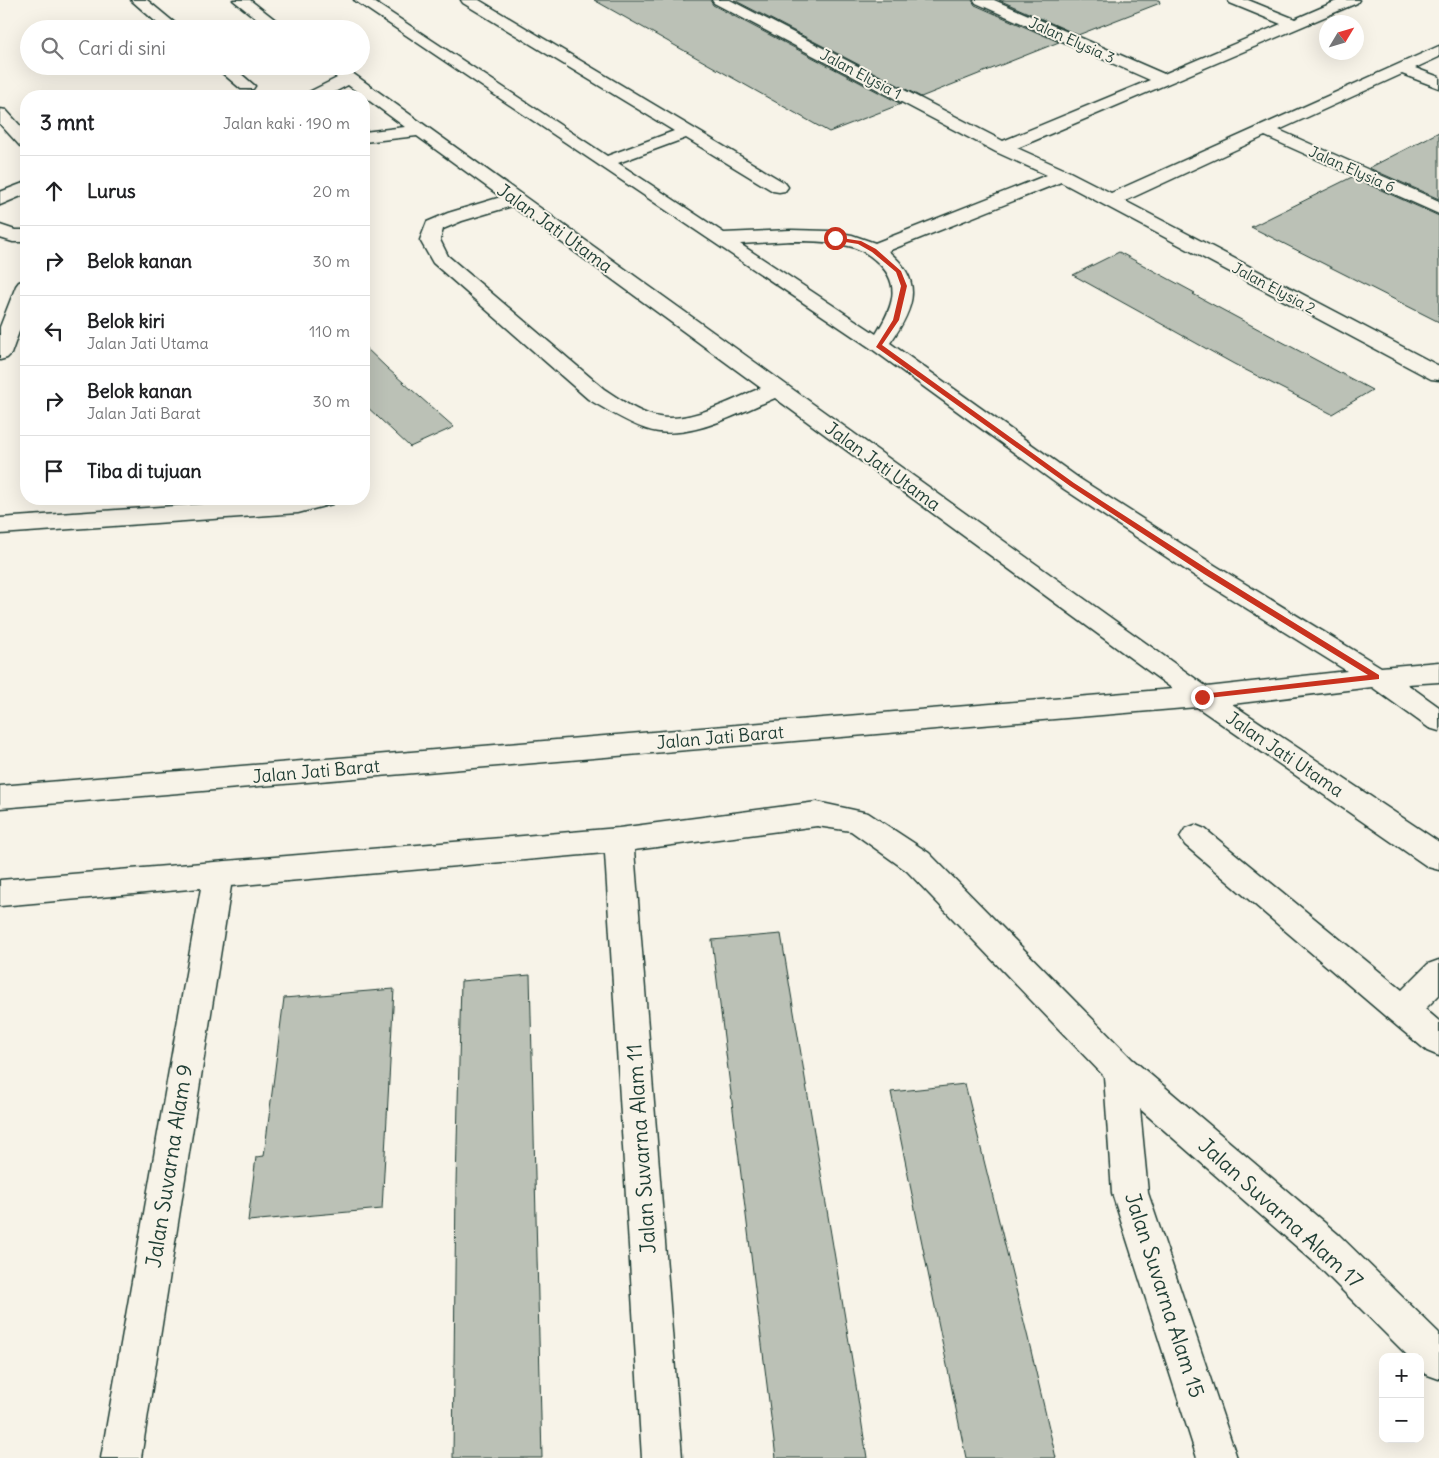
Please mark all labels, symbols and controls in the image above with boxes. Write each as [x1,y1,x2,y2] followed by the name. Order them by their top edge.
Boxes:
[1026,13,1118,67] street label: Jalan Elysia 3
[1319,15,1364,60] north arrow
[20,20,370,75] search box
[38,34,66,62] icon: search
[78,36,166,60] text: Cari di sini
[817,45,905,103] street label: Jalan Elysia 1
[40,109,94,136] text: 3 mnt
[223,113,350,133] text: Jalan kaki · 190 m
[1306,142,1398,196] street label: Jalan Elysia 6
[40,177,68,205] icon: ahead
[493,178,617,278] street label: Jalan Jati Utama
[87,179,136,203] text: Lurus
[313,181,350,201] text: 20 m
[824,227,847,250] route start
[40,247,68,275] icon: right
[87,249,192,273] text: Belok kanan
[313,251,350,271] text: 30 m
[1229,258,1319,318] street label: Jalan Elysia 2
[87,309,165,333] text: Belok kiri
[40,317,68,345] icon: left
[309,321,350,341] text: 110 m
[87,333,209,353] text: Jalan Jati Utama
[87,379,192,403] text: Belok kanan
[40,387,68,415] icon: right
[313,391,350,411] text: 30 m
[87,403,201,423] text: Jalan Jati Barat
[821,416,945,516] street label: Jalan Jati Utama
[40,457,68,485] icon: arrive
[87,459,202,483] text: Tiba di tujuan
[1191,686,1214,709] route end
[1222,706,1348,802] street label: Jalan Jati Utama
[655,720,785,754] street label: Jalan Jati Barat
[251,754,381,788] street label: Jalan Jati Barat
[620,1043,662,1255] street label: Jalan Suvarna Alam 11
[140,1062,198,1270] street label: Jalan Suvarna Alam 9
[1193,1132,1369,1294] street label: Jalan Suvarna Alam 17
[1119,1189,1211,1401] street label: Jalan Suvarna Alam 15
[1379,1353,1424,1443] map controls
[1379,1353,1424,1398] button: +
[1379,1398,1424,1443] button: −

